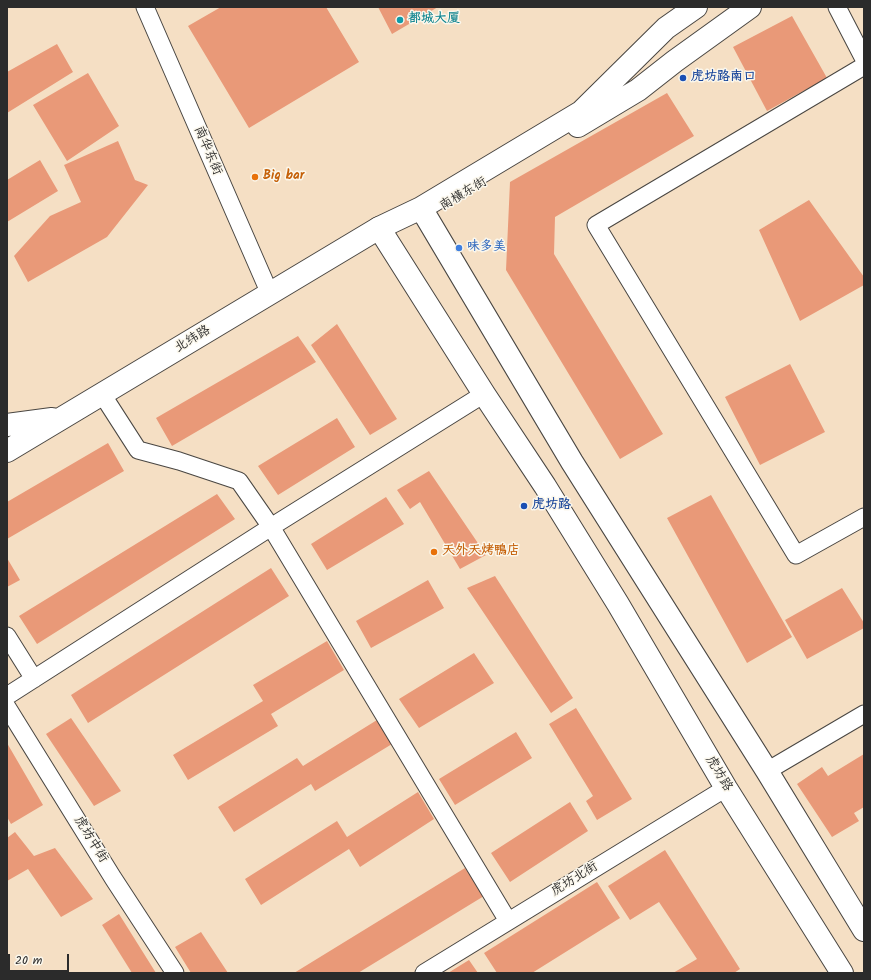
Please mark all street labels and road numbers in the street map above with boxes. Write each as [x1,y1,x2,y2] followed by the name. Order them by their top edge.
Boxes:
[190,124,224,178] street label: 南华东街
[438,175,490,215] street label: 南横东街
[172,323,214,357] street label: 北纬路
[701,753,735,795] street label: 虎坊路
[70,814,110,866] street label: 虎坊中街
[549,860,601,900] street label: 虎坊北街

